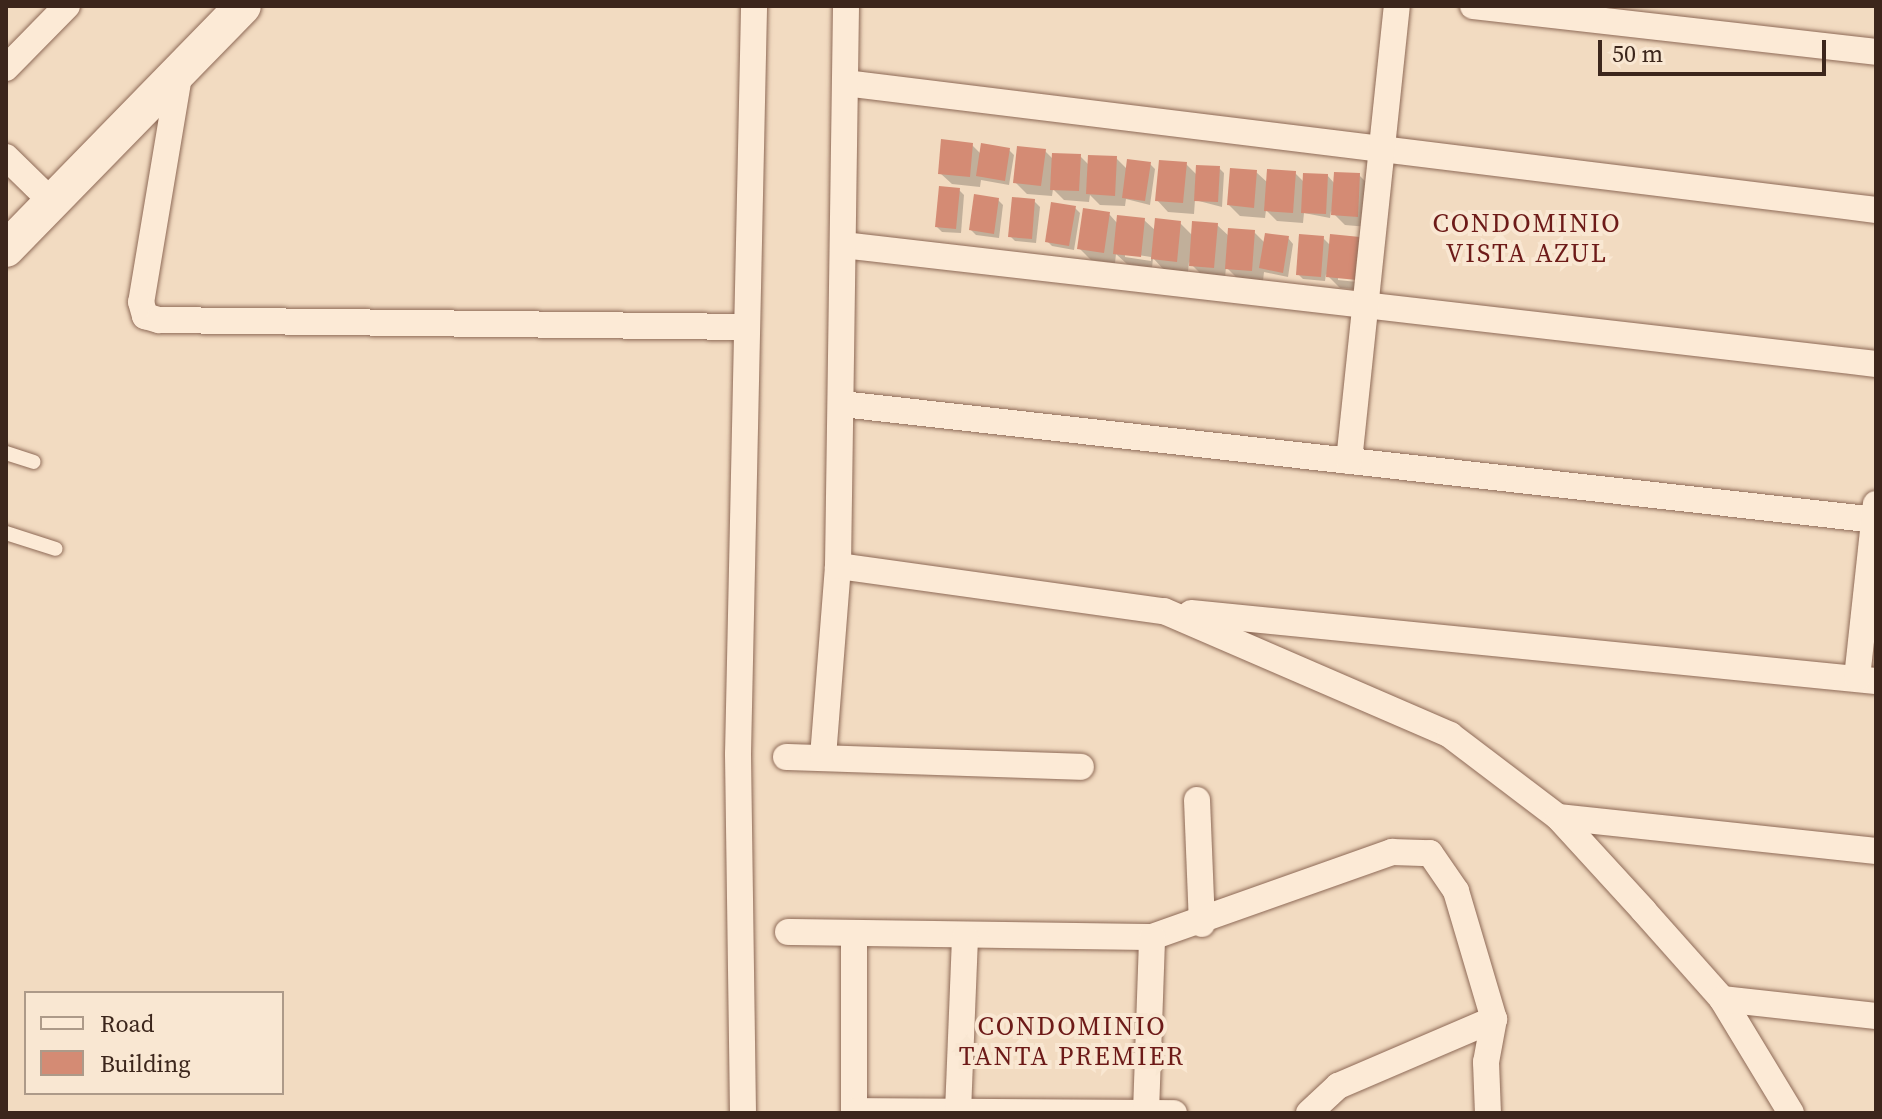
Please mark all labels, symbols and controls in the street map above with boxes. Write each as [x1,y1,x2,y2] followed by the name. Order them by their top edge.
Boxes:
[1602,24,1830,74] scale bar
[1612,37,1663,70] text: 50 m
[1432,208,1622,270] district label: CONDOMINIO VISTA AZUL
[24,991,284,1095] legend
[100,1007,154,1040] text: Road
[959,1011,1185,1072] district label: CONDOMINIO TANTA PREMIER
[100,1047,191,1080] text: Building

